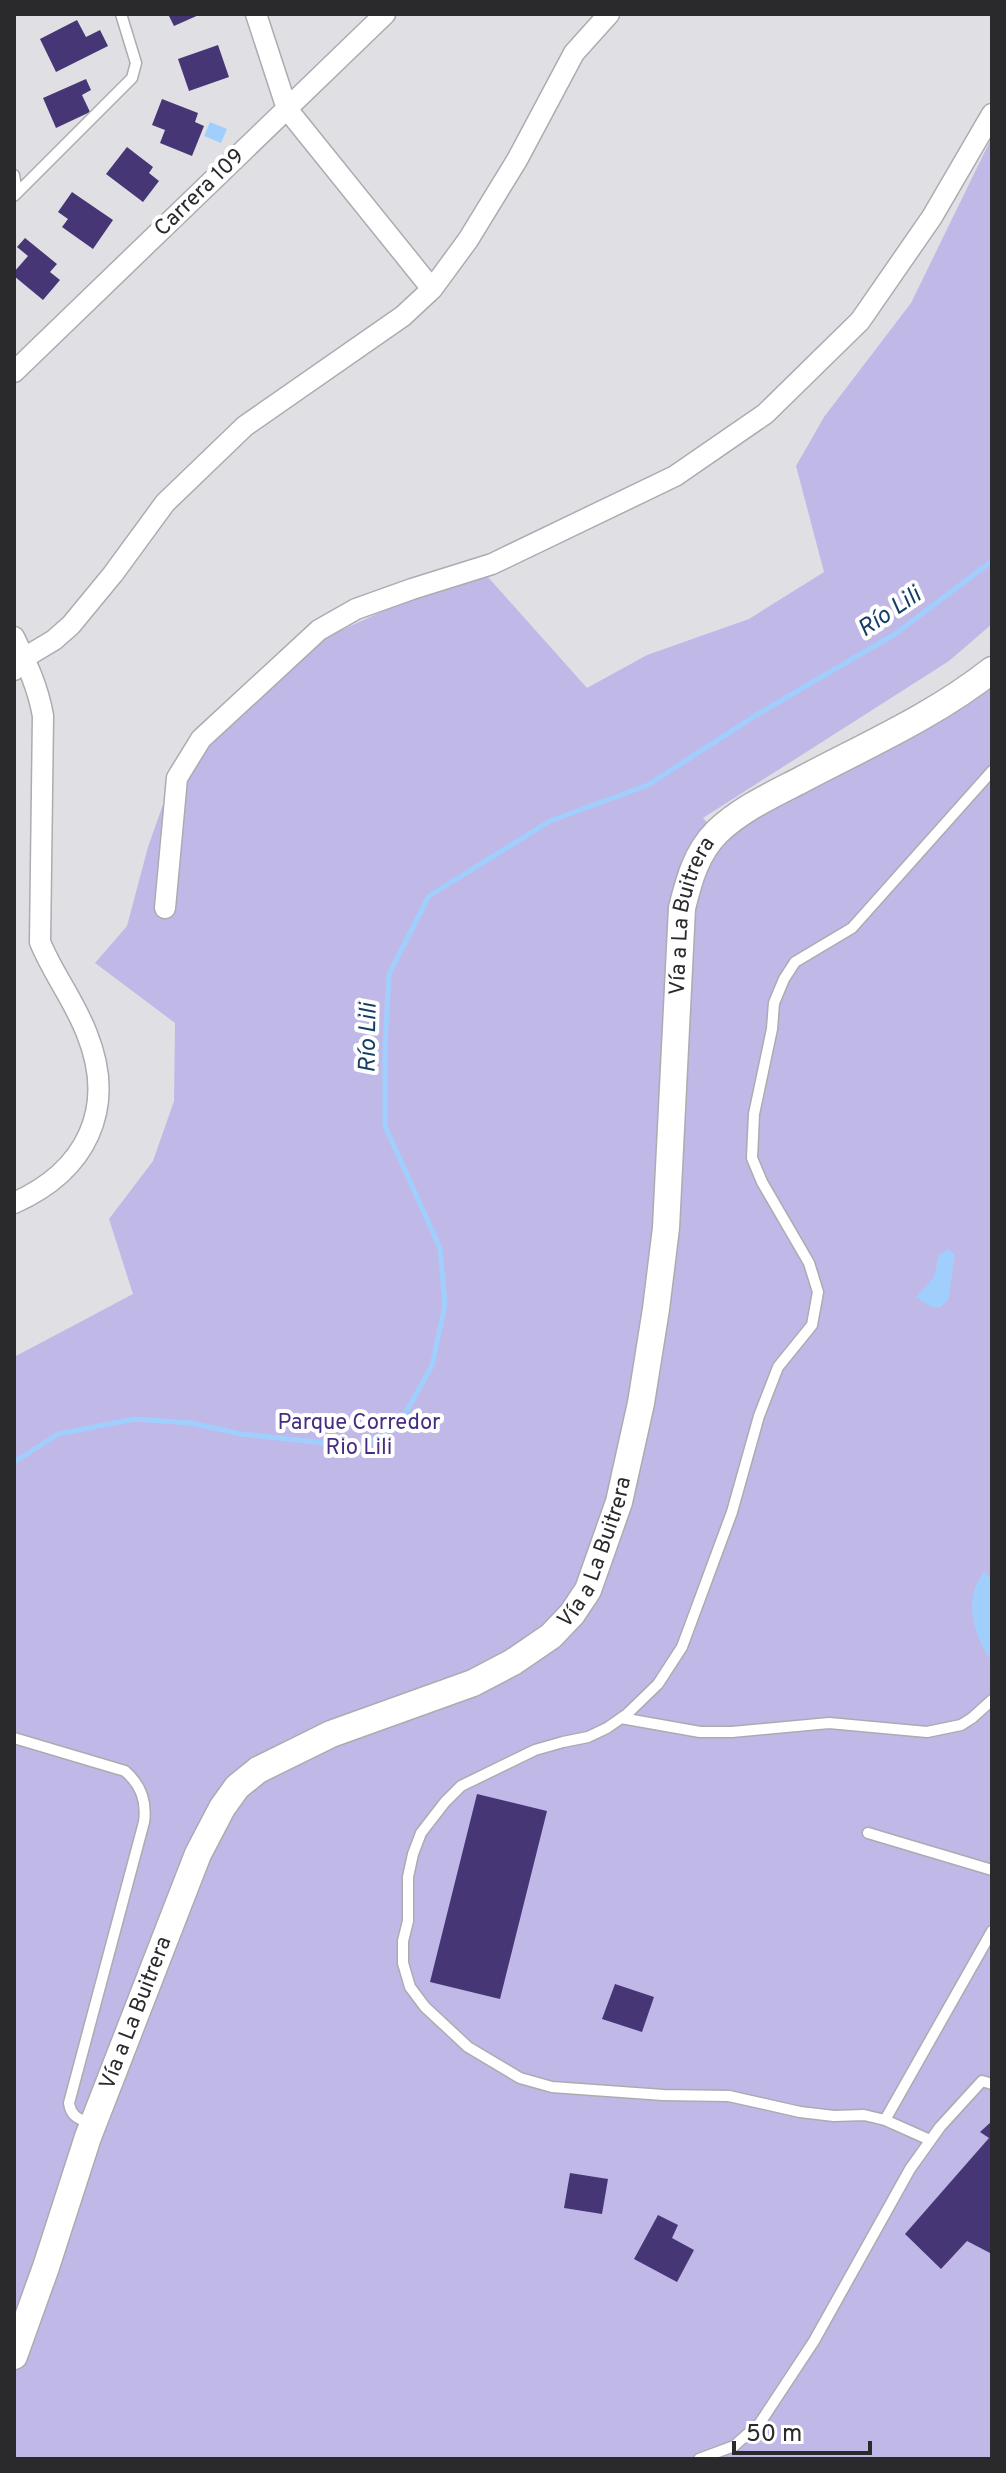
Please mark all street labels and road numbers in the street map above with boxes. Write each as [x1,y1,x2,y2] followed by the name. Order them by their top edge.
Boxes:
[149,143,251,243] street label: Carrera 109
[664,831,721,996] street label: Vía a La Buitrera
[552,1474,638,1634] street label: Vía a La Buitrera
[94,1933,178,2094] street label: Vía a La Buitrera

